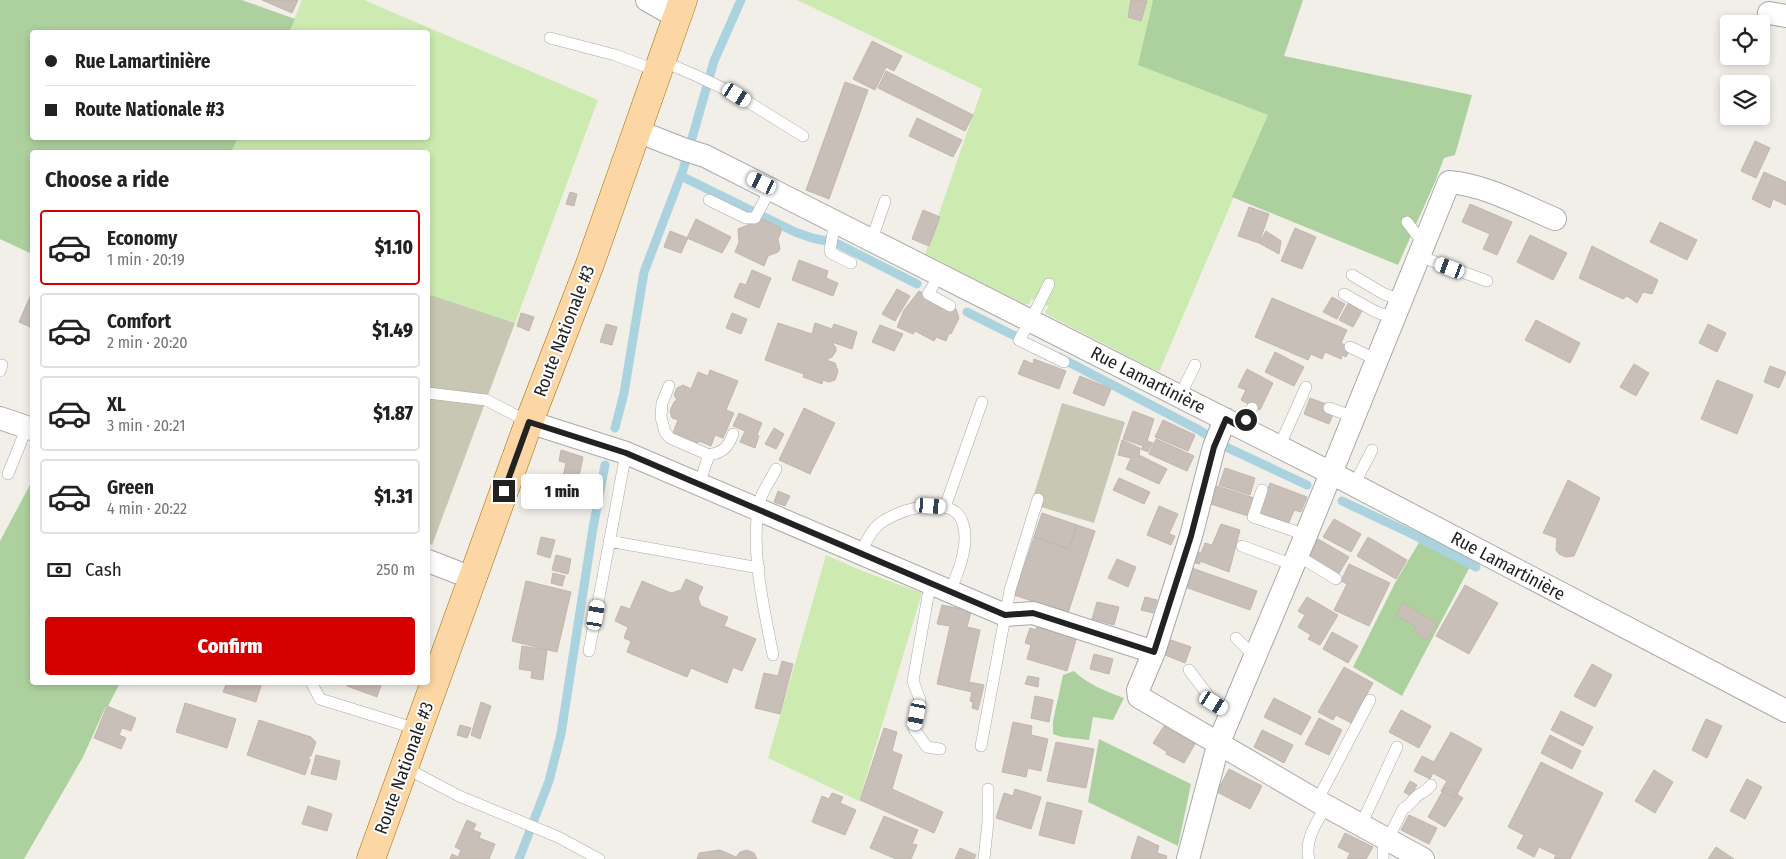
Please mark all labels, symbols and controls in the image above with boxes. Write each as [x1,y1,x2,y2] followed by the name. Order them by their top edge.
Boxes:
[1720,15,1770,125] map controls
[1720,15,1770,65] button: locate
[75,50,210,73] text: Rue Lamartinière
[1720,75,1770,125] button: layers
[720,81,753,109] car
[75,98,224,121] text: Route Nationale #3
[45,166,169,193] text: Choose a ride
[745,170,778,196] car
[47,225,92,270] icon: car
[107,227,177,250] text: Economy
[375,236,413,259] text: $1.10
[107,250,185,269] text: 1 min · 20:19
[1433,256,1466,280] car
[529,262,599,400] street label: Route Nationale #3
[47,308,92,353] icon: car
[107,310,171,333] text: Comfort
[372,319,413,342] text: $1.49
[107,333,188,352] text: 2 min · 20:20
[1087,342,1209,418] street label: Rue Lamartinière
[47,391,92,436] icon: car
[107,393,126,416] text: XL
[373,402,413,425] text: $1.87
[1235,409,1257,431] route start
[107,416,185,435] text: 3 min · 20:21
[47,474,92,519] icon: car
[522,474,604,508] callout: 1 min
[107,476,154,499] text: Green
[493,480,515,502] route end
[545,482,579,501] text: 1 min
[374,485,413,508] text: $1.31
[915,497,946,515] car
[107,499,187,518] text: 4 min · 20:22
[1447,527,1569,605] street label: Rue Lamartinière
[45,556,73,584] icon: cash
[85,558,122,581] text: Cash
[376,560,415,579] text: 250 m
[586,599,605,631] car
[45,617,415,675] button: Confirm
[1197,689,1230,717] car
[370,699,438,837] street label: Route Nationale #3
[906,699,927,731] car

